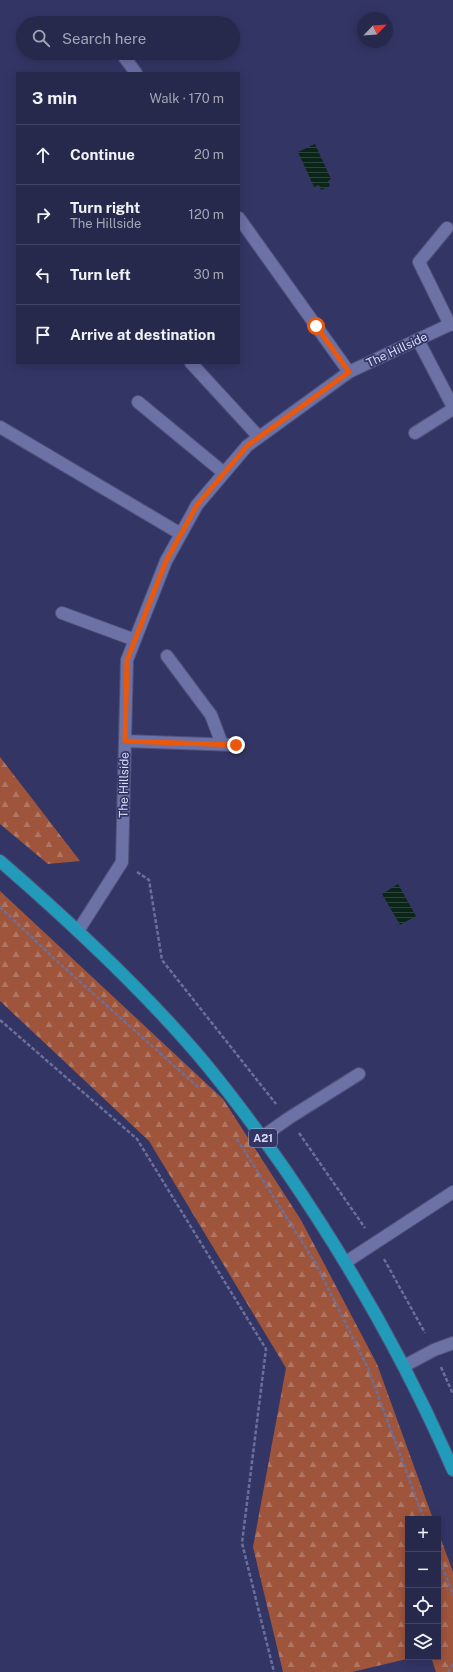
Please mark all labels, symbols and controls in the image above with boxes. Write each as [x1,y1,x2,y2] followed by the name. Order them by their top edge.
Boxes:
[357,12,393,48] north arrow
[16,16,240,60] search box
[30,27,52,49] icon: search
[62,30,146,47] text: Search here
[32,88,77,108] text: 3 min
[149,91,224,106] text: Walk · 170 m
[32,144,54,166] icon: ahead
[70,146,135,163] text: Continue
[194,147,224,162] text: 20 m
[70,199,140,216] text: Turn right
[32,204,54,226] icon: right
[189,207,224,222] text: 120 m
[70,216,141,231] text: The Hillside
[32,264,54,286] icon: left
[70,266,131,283] text: Turn left
[194,267,224,282] text: 30 m
[307,317,325,335] route start
[32,324,54,346] icon: arrive
[70,326,215,343] text: Arrive at destination
[364,330,430,370] street label: The Hillside
[227,736,245,754] route end
[116,752,132,818] street label: The Hillside
[249,1129,277,1147] road number: A21
[405,1516,441,1660] map controls
[405,1516,441,1552] button: +
[405,1552,441,1588] button: −
[405,1588,441,1624] button: locate
[405,1624,441,1660] button: layers

